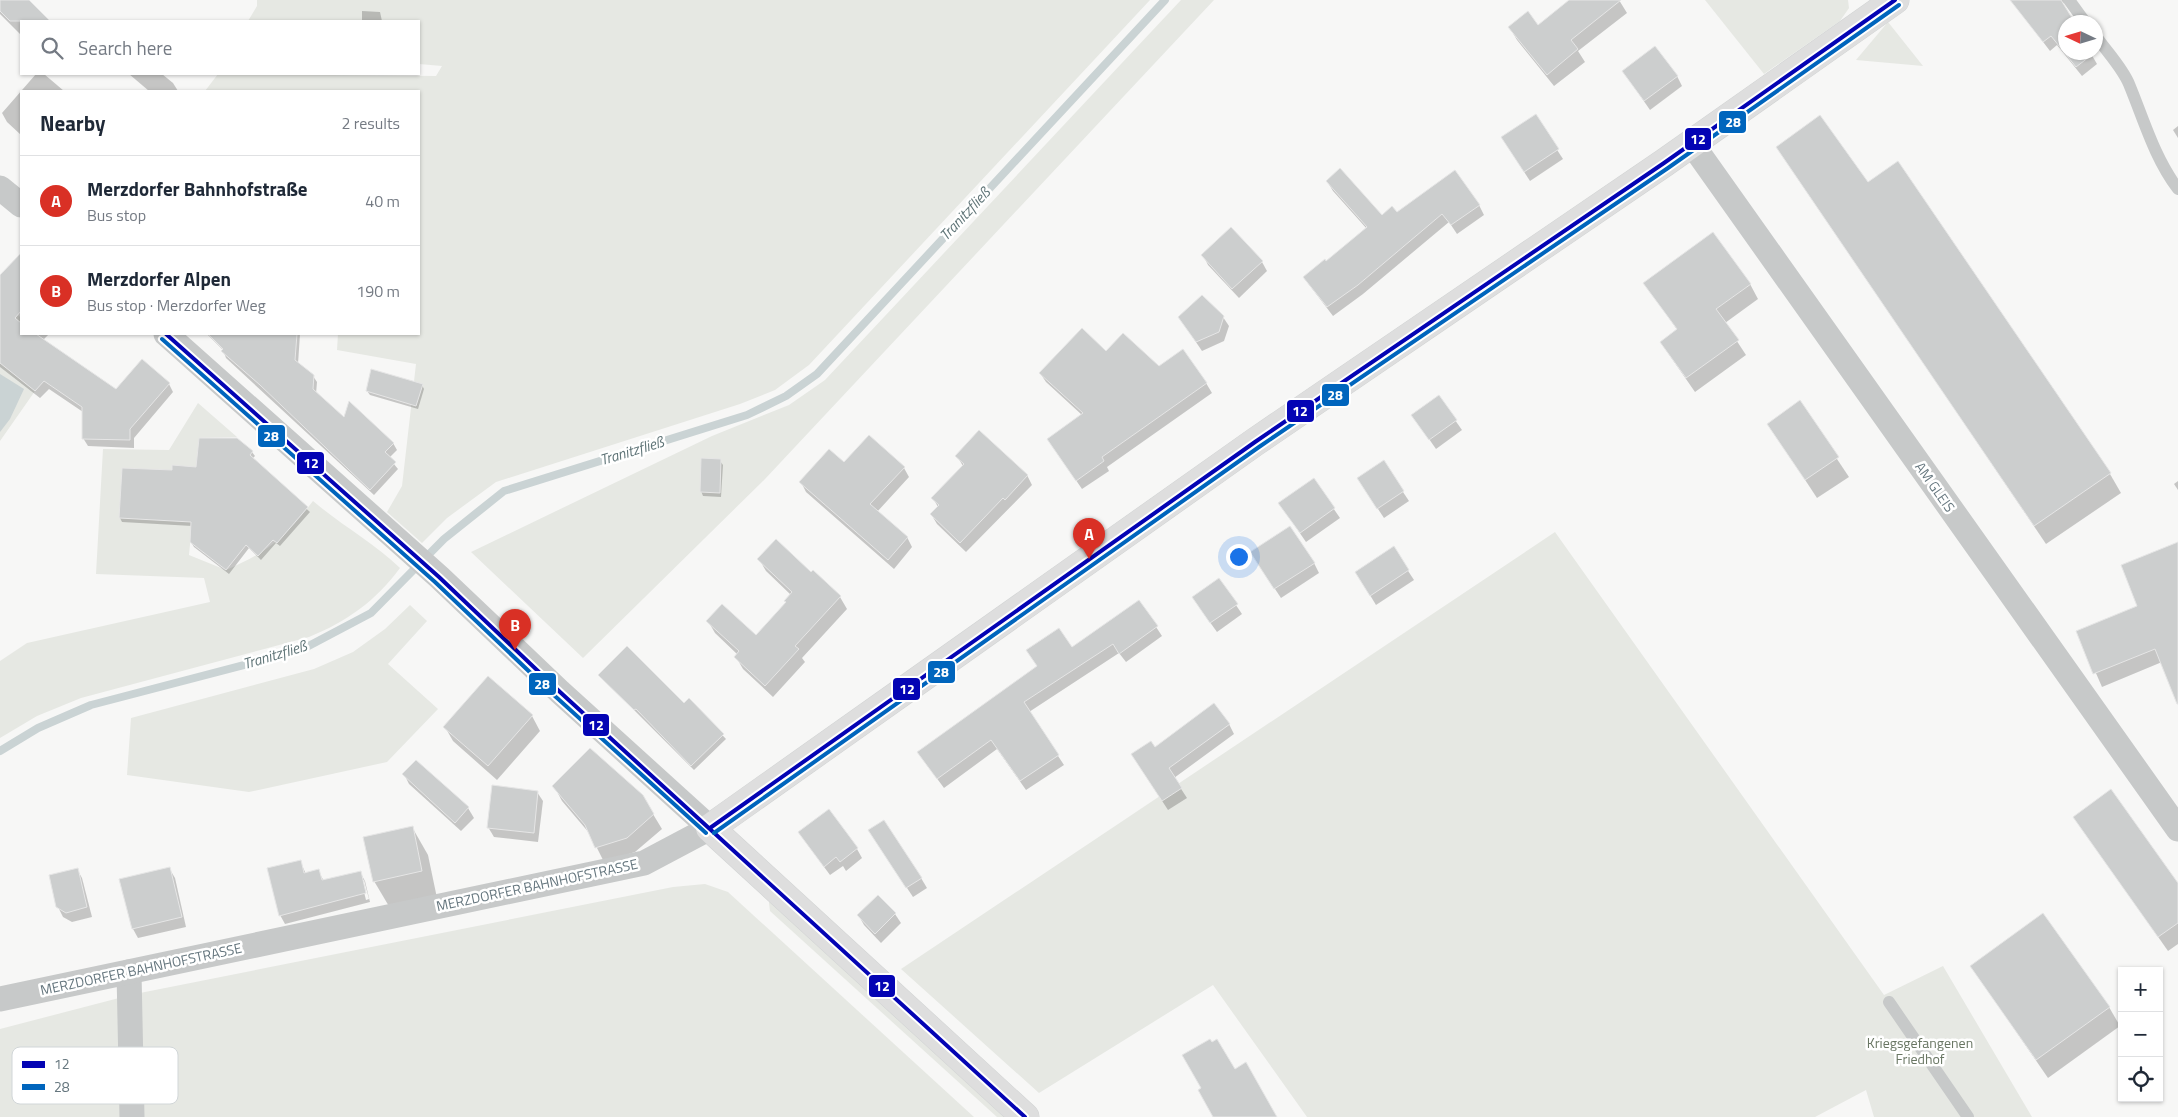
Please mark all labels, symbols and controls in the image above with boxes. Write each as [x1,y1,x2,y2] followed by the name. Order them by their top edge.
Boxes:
[2058,15,2103,60] north arrow
[20,20,420,75] search box
[78,33,172,62] text: Search here
[38,34,66,62] icon: search
[40,107,105,139] text: Nearby
[1718,110,1747,134] line badge: 28
[341,111,400,135] text: 2 results
[1725,111,1741,132] text: 28
[1684,127,1712,151] line badge: 12
[1690,128,1706,149] text: 12
[87,174,307,203] text: Merzdorfer Bahnhofstraße
[934,181,996,245] water label: Tranitzfließ
[51,189,61,213] text: A
[365,189,400,213] text: 40 m
[87,203,146,227] text: Bus stop
[87,264,231,293] text: Merzdorfer Alpen
[51,279,61,303] text: B
[356,279,400,303] text: 190 m
[87,293,266,317] text: Bus stop · Merzdorfer Weg
[1321,383,1350,407] line badge: 28
[1327,384,1343,405] text: 28
[1286,399,1315,423] line badge: 12
[1292,400,1308,421] text: 12
[257,424,286,448] line badge: 28
[263,425,279,446] text: 28
[597,430,667,471] water label: Tranitzfließ
[296,451,325,475] line badge: 12
[303,452,319,473] text: 12
[1910,457,1960,516] street label: AM GLEIS
[1073,518,1105,559] pin: A
[1226,544,1252,570] your location
[499,609,531,650] pin: B
[240,634,310,675] water label: Tranitzfließ
[927,660,956,684] line badge: 28
[933,661,949,682] text: 28
[528,672,557,696] line badge: 28
[534,673,550,694] text: 28
[892,677,921,701] line badge: 12
[899,678,915,699] text: 12
[582,713,610,737] line badge: 12
[588,714,604,735] text: 12
[434,853,640,916] street label: MERZDORFER BAHNHOFSTRASSE
[38,937,244,1000] street label: MERZDORFER BAHNHOFSTRASSE
[2118,967,2163,1102] map controls
[2118,967,2163,1012] button: +
[868,974,896,998] line badge: 12
[874,975,890,996] text: 12
[2118,1012,2163,1057] button: −
[1867,1032,1973,1069] park label: Kriegsgefangenen Friedhof
[12,1047,178,1104] legend
[54,1053,70,1074] text: 12
[2118,1057,2163,1102] button: locate
[54,1076,70,1097] text: 28

